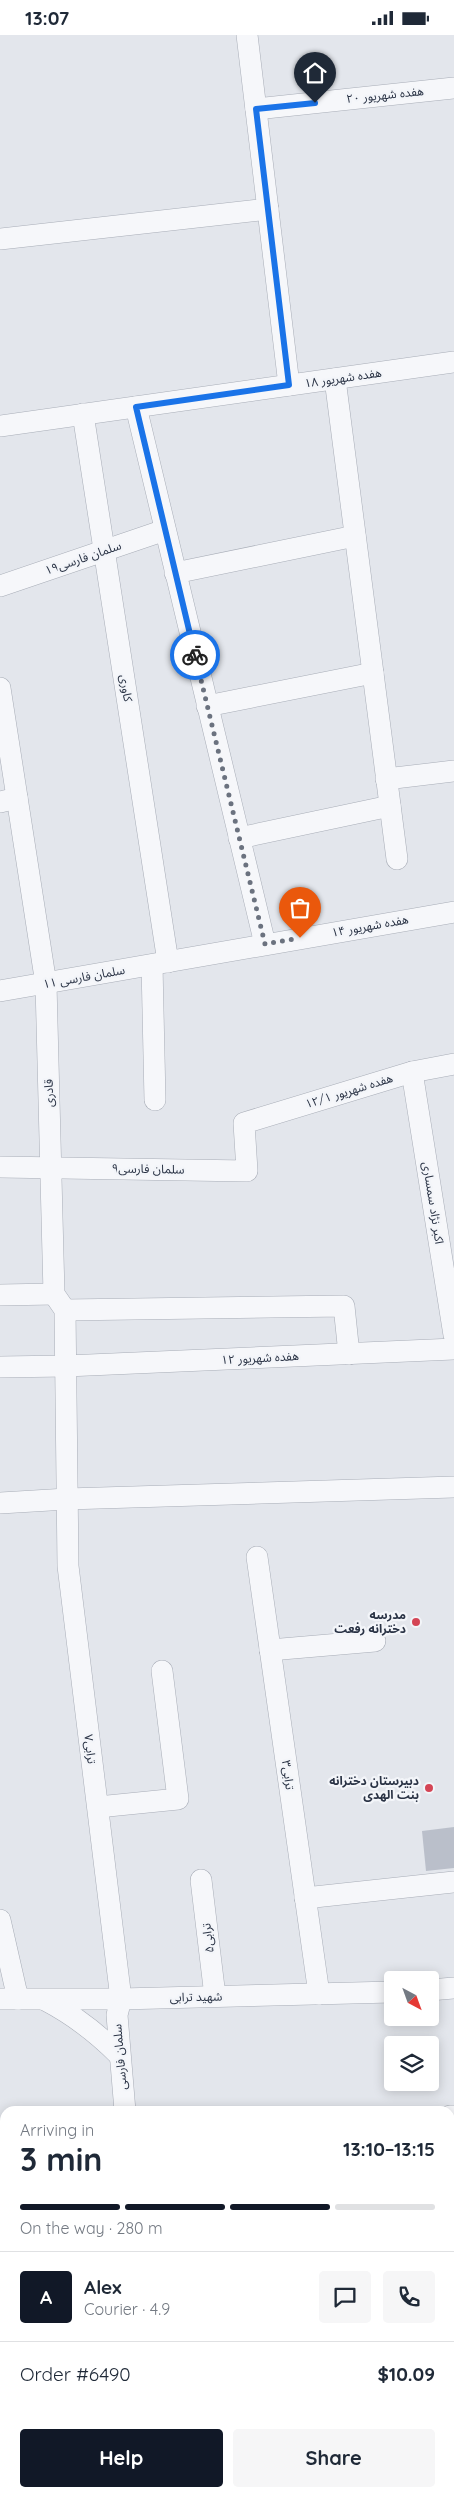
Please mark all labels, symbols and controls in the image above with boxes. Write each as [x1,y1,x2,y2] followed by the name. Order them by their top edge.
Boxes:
[25,6,69,30] text: 13:07
[294,52,336,103] pin
[301,59,329,87] icon: home
[345,83,425,106] street label: هفده شهریور ۲۰
[303,365,383,390] street label: هفده شهریور ۱۸
[43,537,123,578] street label: سلمان فارسی۱۹
[170,630,220,680] courier
[181,641,209,669] icon: bike
[117,673,136,704] street label: کاوری
[279,887,321,938] pin
[286,894,314,922] icon: bag
[330,911,410,940] street label: هفده شهریور ۱۴
[42,962,126,991] street label: سلمان فارسی ۱۱
[303,1070,395,1111] street label: هفده شهریور ۱۲/۱
[41,1079,56,1107] street label: قادری
[111,1160,185,1177] street label: سلمان فارسی۹
[420,1161,447,1245] street label: اکبر نژاد سمساری
[221,1348,299,1367] street label: هفده شهریور ۱۲
[334,1607,406,1636] place label: مدرسه دخترانه رفعت
[410,1616,422,1628] marker: مدرسه دخترانه رفعت
[81,1733,100,1765] street label: ترابی۷
[279,1759,298,1791] street label: ترابی۳
[329,1773,419,1802] place label: دبیرستان دخترانه بنت الهدی
[423,1782,435,1794] marker: دبیرستان دخترانه بنت الهدی
[198,1922,217,1954] street label: ترابی۵
[384,1971,439,2026] north arrow
[384,1971,439,2091] map controls
[170,1989,222,2005] street label: شهید ترابی
[109,2023,130,2091] street label: سلمان فارسی
[384,2036,439,2091] button: layers
[20,2120,94,2140] text: Arriving in
[343,2137,435,2161] text: 13:10–13:15
[20,2139,102,2179] text: 3 min
[20,2218,163,2238] text: On the way · 280 m
[319,2271,371,2323] button: chat
[383,2271,435,2323] button: phone
[84,2275,122,2299] text: Alex
[40,2285,52,2309] text: A
[84,2299,170,2319] text: Courier · 4.9
[20,2362,131,2386] text: Order #6490
[377,2362,435,2386] text: $10.09
[20,2429,223,2487] button: Help
[233,2429,435,2487] button: Share

